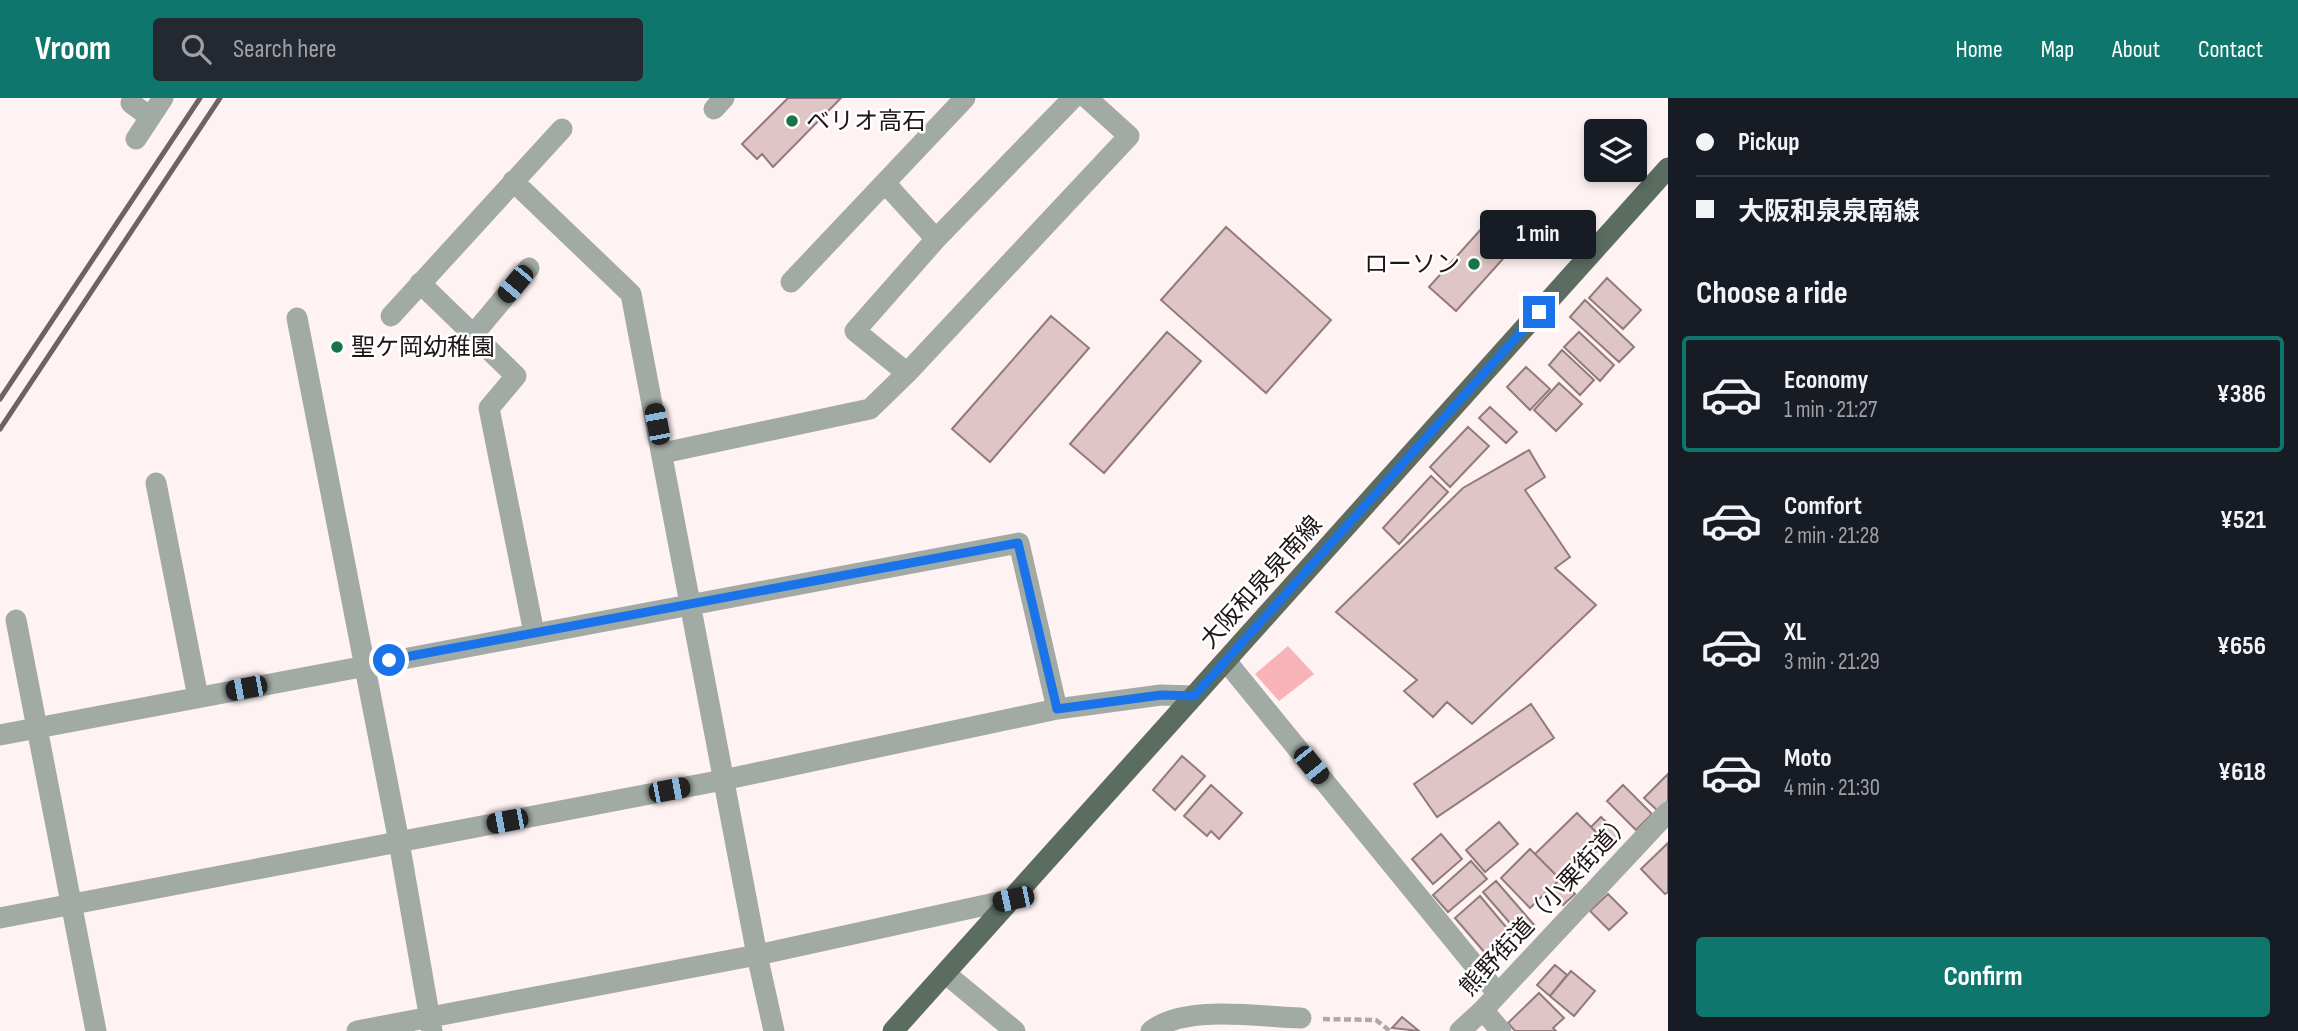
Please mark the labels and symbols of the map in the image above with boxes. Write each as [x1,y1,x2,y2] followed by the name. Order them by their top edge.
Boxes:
[806,107,926,136] place label: ベリオ高石
[784,113,800,129] marker: ベリオ高石
[1481,211,1597,260] callout: 1 min
[1364,250,1460,279] place label: ローソン
[1466,256,1482,272] marker: ローソン
[494,261,537,307] car
[1523,296,1555,328] route end
[351,333,495,362] place label: 聖ケ岡幼稚園
[329,339,345,355] marker: 聖ケ岡幼稚園
[643,401,672,447] car
[1194,510,1328,654] street label: 大阪和泉泉南線
[373,644,405,676] route start
[224,674,269,702] car
[1290,742,1333,788] car
[647,776,692,804] car
[485,807,530,835] car
[1454,807,1639,1002] street label: 熊野街道（小栗街道）
[991,884,1036,914] car

